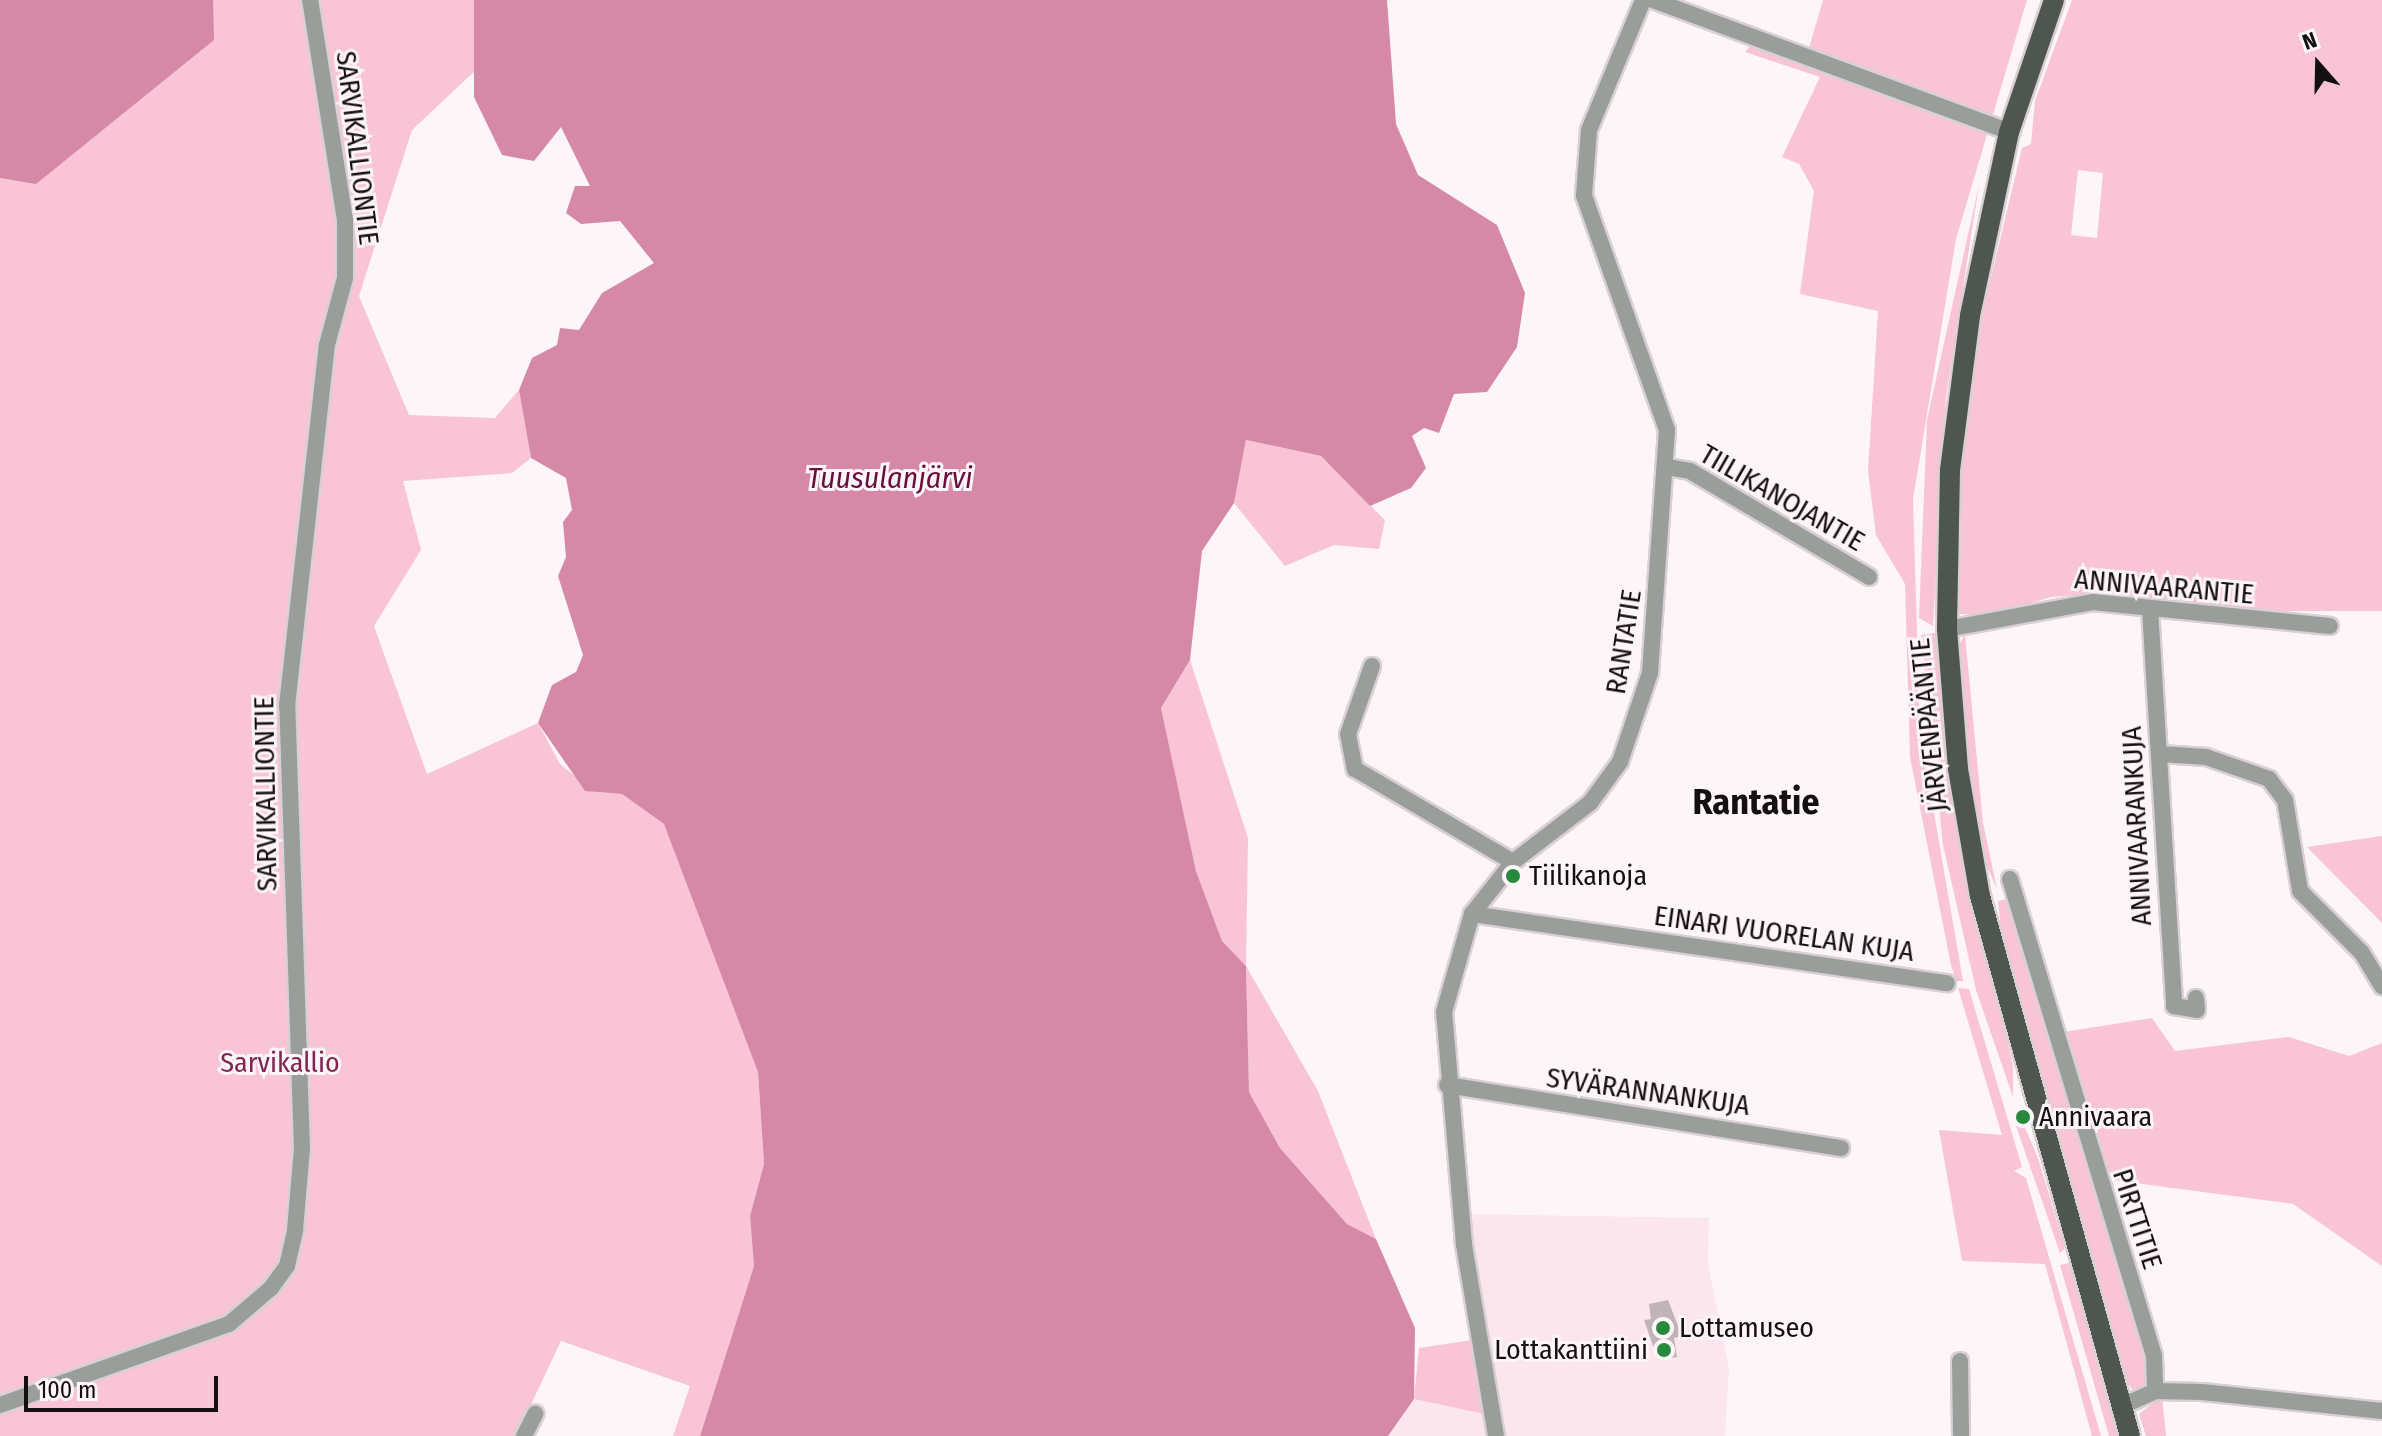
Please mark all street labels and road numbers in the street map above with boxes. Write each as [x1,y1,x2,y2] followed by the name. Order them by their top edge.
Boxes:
[328,49,386,247] street label: SARVIKALLIONTIE
[1694,437,1870,559] street label: TIILIKANOJANTIE
[2073,562,2255,612] street label: ANNIVAARANTIE
[1599,587,1649,697] street label: RANTATIE
[1903,636,1955,814] street label: JÄRVENPÄÄNTIE
[248,696,284,892] street label: SARVIKALLIONTIE
[2115,725,2159,927] street label: ANNIVAARANKUJA
[1652,899,1916,969] street label: EINARI VUORELAN KUJA
[1544,1061,1752,1123] street label: SYVÄRANNANKUJA
[2105,1165,2169,1273] street label: PIRTTITIE

